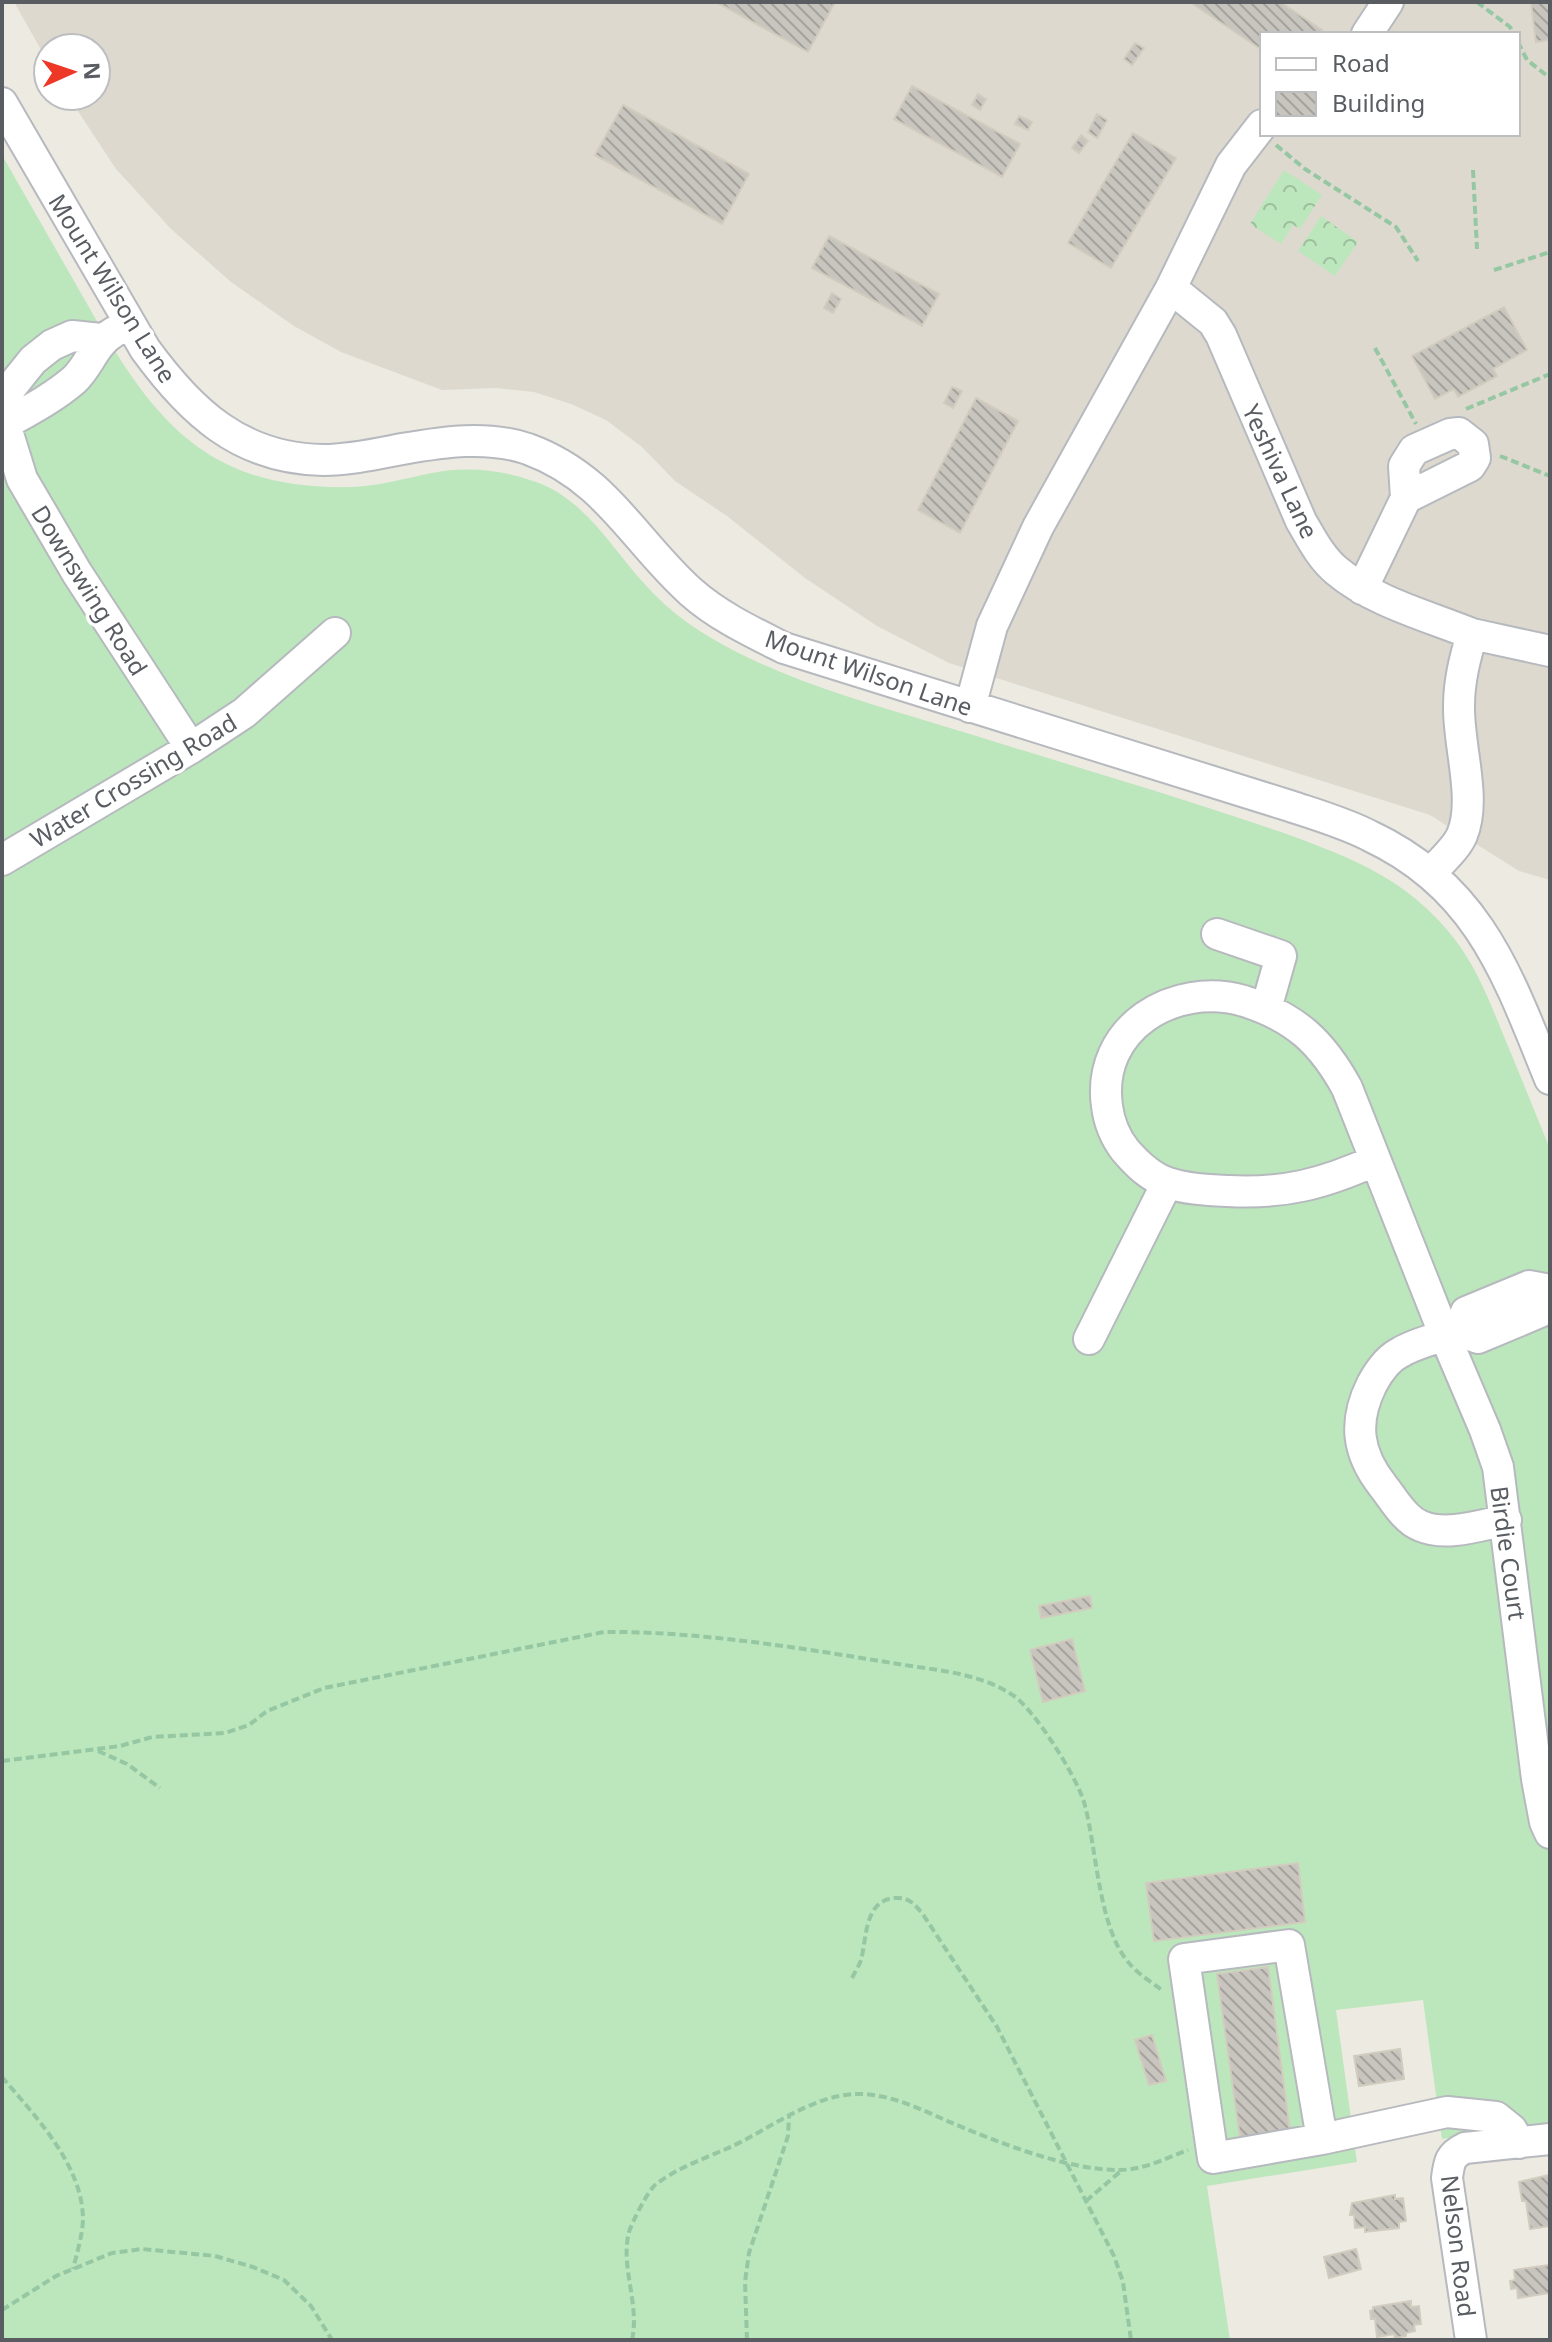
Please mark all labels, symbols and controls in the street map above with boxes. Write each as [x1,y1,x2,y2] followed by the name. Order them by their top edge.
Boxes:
[32,32,112,112] north arrow
[1260,32,1520,136] legend
[1332,46,1390,79] text: Road
[78,61,108,81] text: N
[1332,86,1425,119] text: Building
[41,187,185,389] street label: Mount Wilson Lane
[1235,398,1327,544] street label: Yeshiva Lane
[24,498,156,682] street label: Downswing Road
[761,621,977,723] street label: Mount Wilson Lane
[24,705,242,855] street label: Water Crossing Road
[1483,1484,1535,1622] street label: Birdie Court
[1434,2173,1484,2319] street label: Nelson Road

